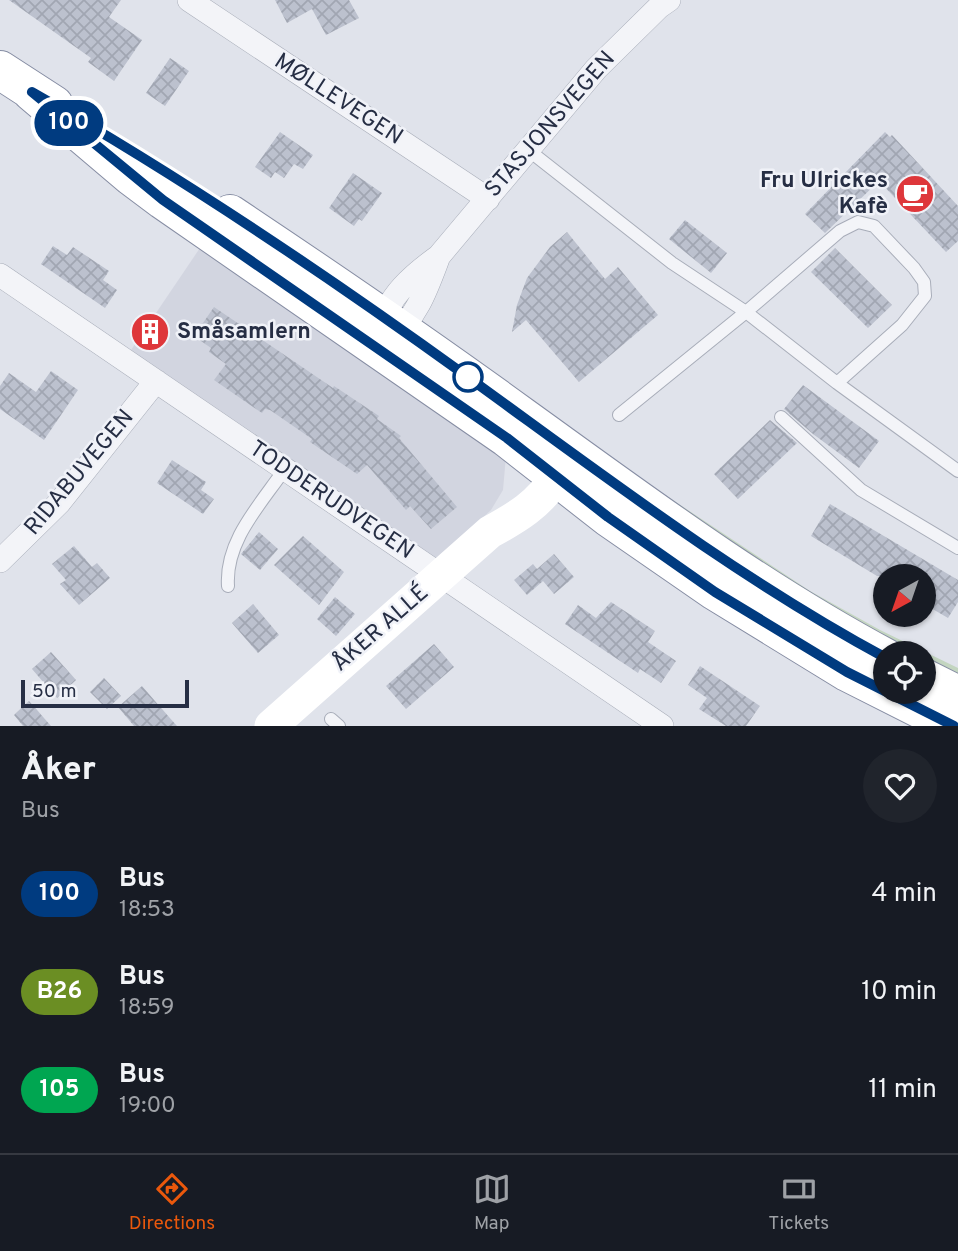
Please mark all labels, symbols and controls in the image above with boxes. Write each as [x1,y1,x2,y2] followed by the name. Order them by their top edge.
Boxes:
[479,46,623,204] street label: STASJONSVEGEN
[268,48,408,152] street label: MØLLEVEGEN
[29,100,109,146] line badge: 100
[48,108,90,138] text: 100
[760,167,888,222] place label: Fru Ulrickes Kafè
[894,173,936,215] cafe icon: Fru Ulrickes Kafè
[129,311,171,353] building icon: Småsamlern
[177,318,311,347] place label: Småsamlern
[453,362,483,392] unlabelled marker
[19,404,141,542] street label: RIDABUVEGEN
[243,435,419,567] street label: TODDERUDVEGEN
[873,564,936,626] north arrow
[873,564,936,704] map controls
[326,578,435,679] street label: ÅKER ALLÉ
[873,641,936,704] button: locate
[21,677,189,709] scale bar
[32,680,77,704] text: 50 m
[863,749,937,823] button: heart
[21,750,96,792] text: Åker
[21,797,60,826] text: Bus
[119,863,165,896] text: Bus
[871,878,937,911] text: 4 min
[39,879,80,909] text: 100
[119,896,175,925] text: 18:53
[119,961,165,994] text: Bus
[861,976,937,1009] text: 10 min
[37,977,82,1007] text: B26
[119,994,175,1023] text: 18:59
[119,1059,165,1092] text: Bus
[868,1074,937,1107] text: 11 min
[39,1075,80,1105] text: 105
[119,1092,176,1121] text: 19:00
[129,1170,215,1236] tab: Directions
[473,1170,511,1236] tab: Map
[768,1170,829,1236] tab: Tickets

